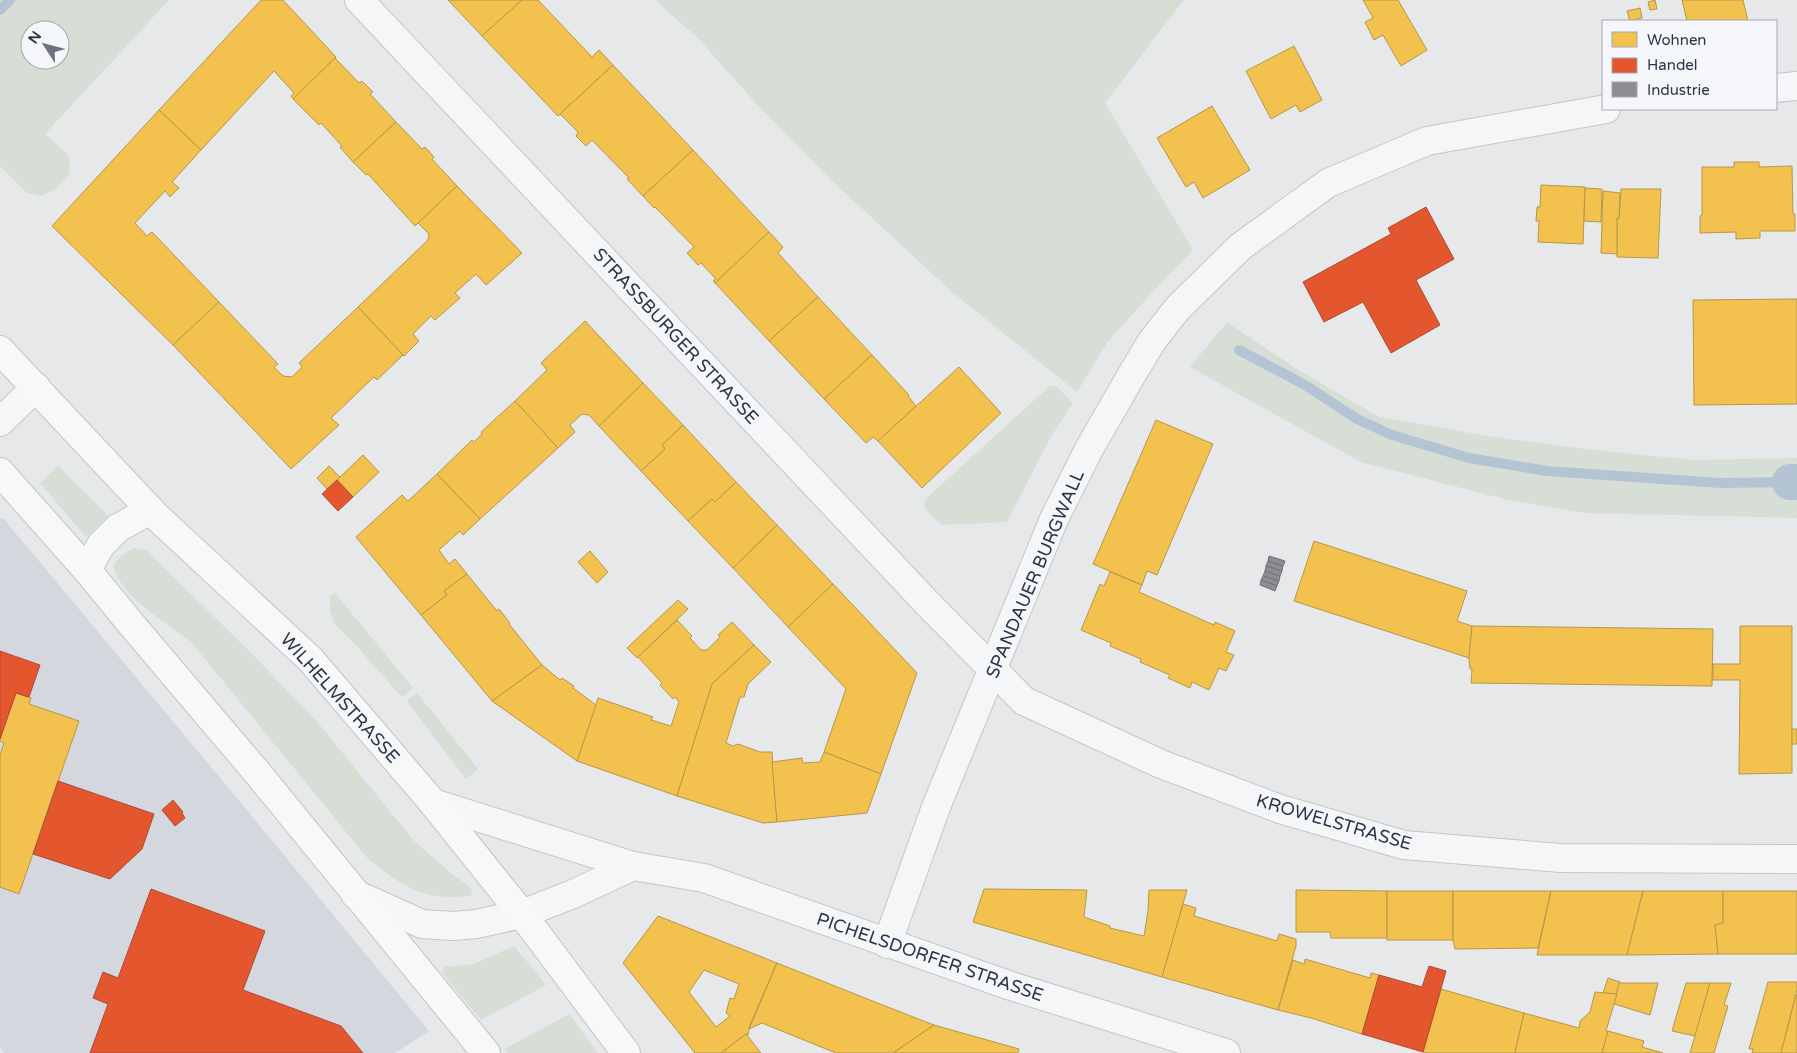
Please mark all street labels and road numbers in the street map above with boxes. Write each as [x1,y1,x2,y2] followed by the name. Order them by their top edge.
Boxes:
[589,243,763,429] street label: STRASSBURGER STRASSE
[981,466,1089,681] street label: SPANDAUER BURGWALL
[276,628,404,768] street label: WILHELMSTRASSE
[1254,789,1414,855] street label: KROWELSTRASSE
[814,908,1046,1006] street label: PICHELSDORFER STRASSE

